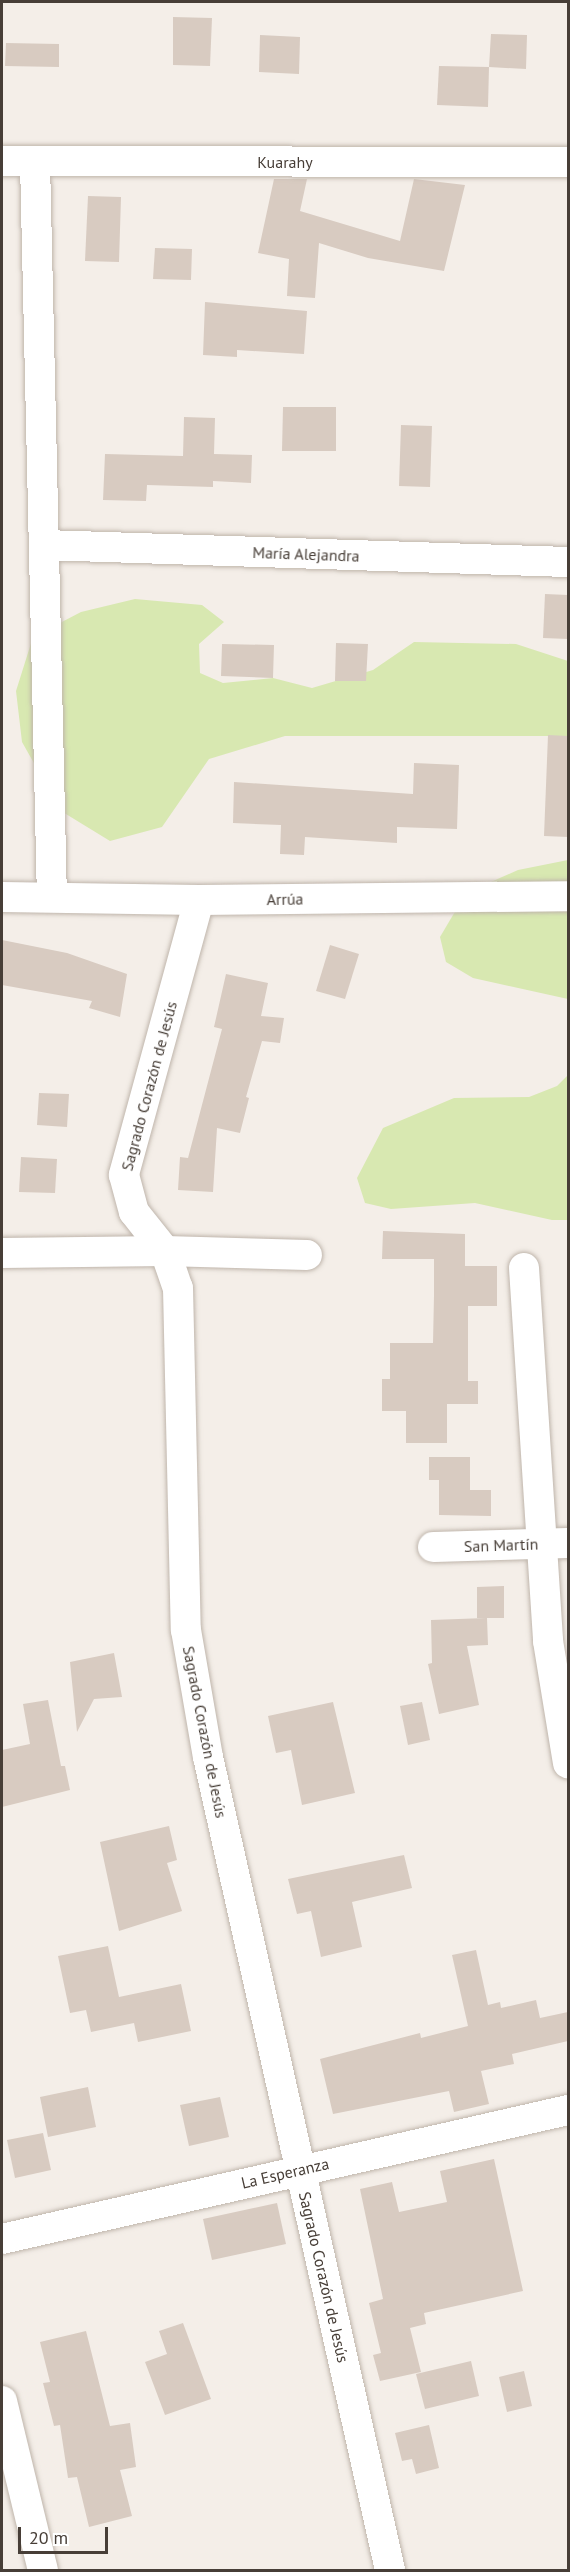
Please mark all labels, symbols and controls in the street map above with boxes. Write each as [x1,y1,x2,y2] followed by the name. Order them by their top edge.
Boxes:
[257,152,313,172] street label: Kuarahy
[252,543,360,565] street label: María Alejandra
[266,889,304,909] street label: Arrúa
[117,999,181,1173] street label: Sagrado Corazón de Jesús
[463,1534,539,1556] street label: San Martín
[179,1644,231,1820] street label: Sagrado Corazón de Jesús
[239,2154,331,2192] street label: La Esperanza
[295,2190,353,2364] street label: Sagrado Corazón de Jesús
[21,2515,111,2553] scale bar
[29,2526,68,2549] text: 20 m

